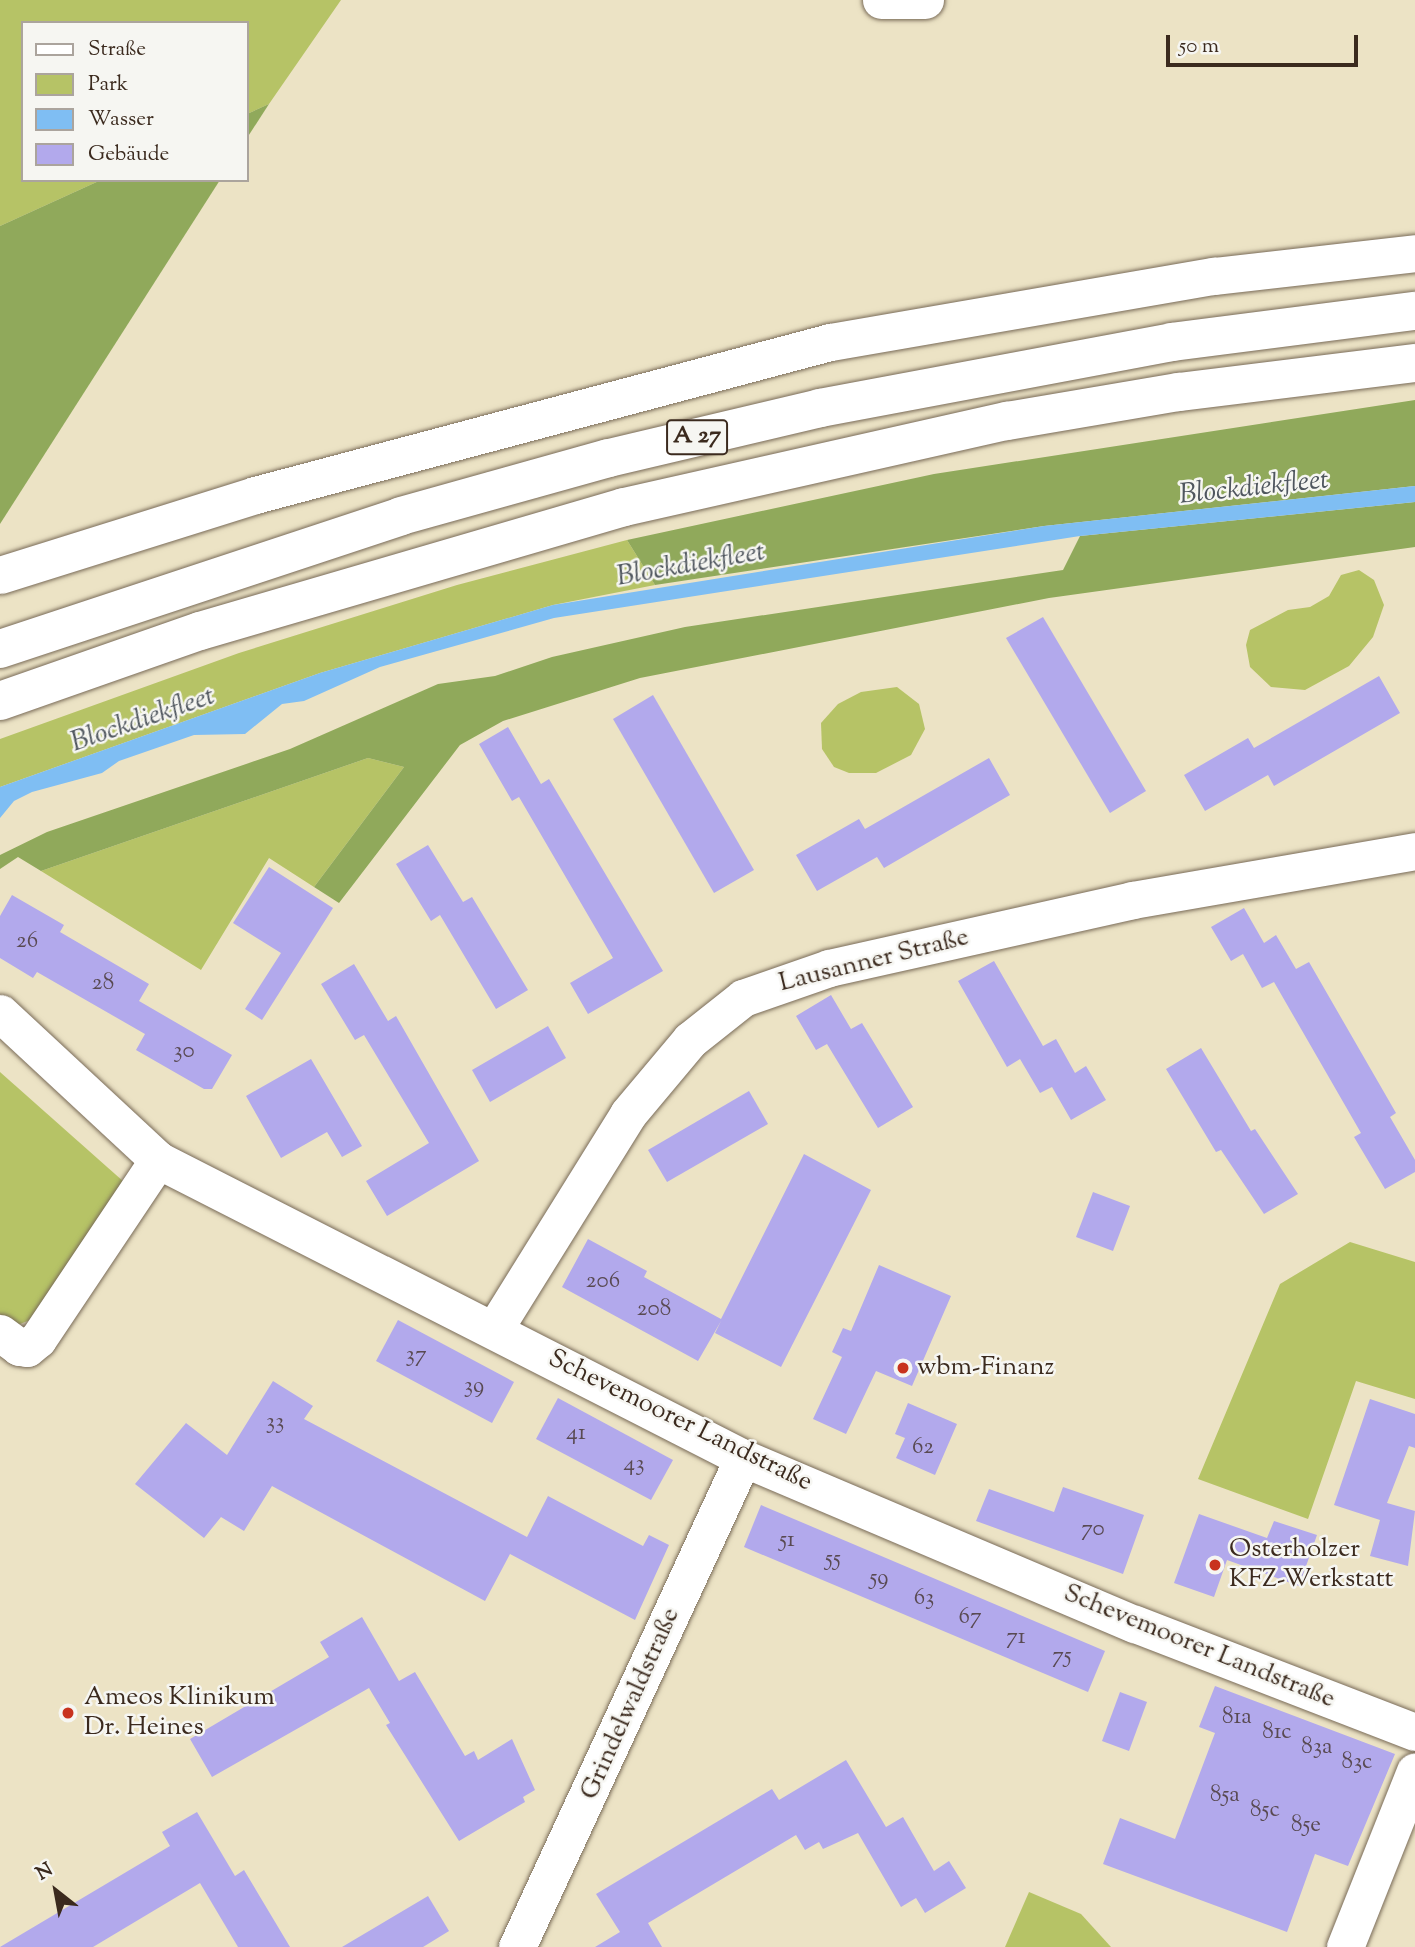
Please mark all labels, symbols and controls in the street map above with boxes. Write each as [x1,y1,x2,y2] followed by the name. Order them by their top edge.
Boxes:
[21,21,248,182] legend
[1170,21,1362,65] scale bar
[1179,32,1219,62] text: 50 m
[88,35,146,65] text: Straße
[88,70,128,100] text: Park
[88,105,154,135] text: Wasser
[88,140,169,170] text: Gebäude
[666,416,728,458] road number: A 27
[1178,463,1330,513] water label: Blockdiekfleet
[614,535,768,595] water label: Blockdiekfleet
[67,680,219,760] water label: Blockdiekfleet
[776,922,972,1000] street label: Lausanner Straße
[16,928,38,956] house number: 26
[92,970,114,998] house number: 28
[173,1038,195,1066] house number: 30
[586,1268,620,1296] house number: 206
[637,1296,671,1324] house number: 208
[406,1342,426,1370] house number: 37
[543,1343,817,1499] street label: Schevemoorer Landstraße
[917,1352,1054,1384] place label: wbm-Finanz
[895,1360,911,1376] marker: wbm-Finanz
[464,1373,484,1401] house number: 39
[266,1409,284,1437] house number: 33
[566,1420,586,1448] house number: 41
[912,1434,934,1462] house number: 62
[624,1451,644,1479] house number: 43
[1081,1516,1105,1544] house number: 70
[779,1527,795,1555] house number: 51
[1229,1534,1394,1596] place label: Osterholzer KFZ-Werkstatt
[825,1546,841,1574] house number: 55
[1207,1557,1223,1573] marker: Osterholzer KFZ-Werkstatt
[869,1565,889,1593] house number: 59
[1059,1578,1339,1716] street label: Schevemoorer Landstraße
[914,1585,934,1613] house number: 63
[575,1603,687,1805] street label: Grindelwaldstraße
[959,1604,981,1632] house number: 67
[1006,1624,1026,1652] house number: 71
[1052,1643,1072,1671] house number: 75
[84,1682,275,1744] place label: Ameos Klinikum Dr. Heines
[58,1703,78,1723] marker: Ameos Klinikum Dr. Heines
[1222,1704,1252,1732] house number: 81a
[1262,1719,1292,1747] house number: 81c
[1301,1734,1333,1762] house number: 83a
[1342,1749,1372,1777] house number: 83c
[1210,1782,1240,1810] house number: 85a
[1250,1797,1280,1825] house number: 85c
[1291,1812,1321,1840] house number: 85e
[21,1856,91,1926] north arrow
[31,1857,58,1888] text: N

